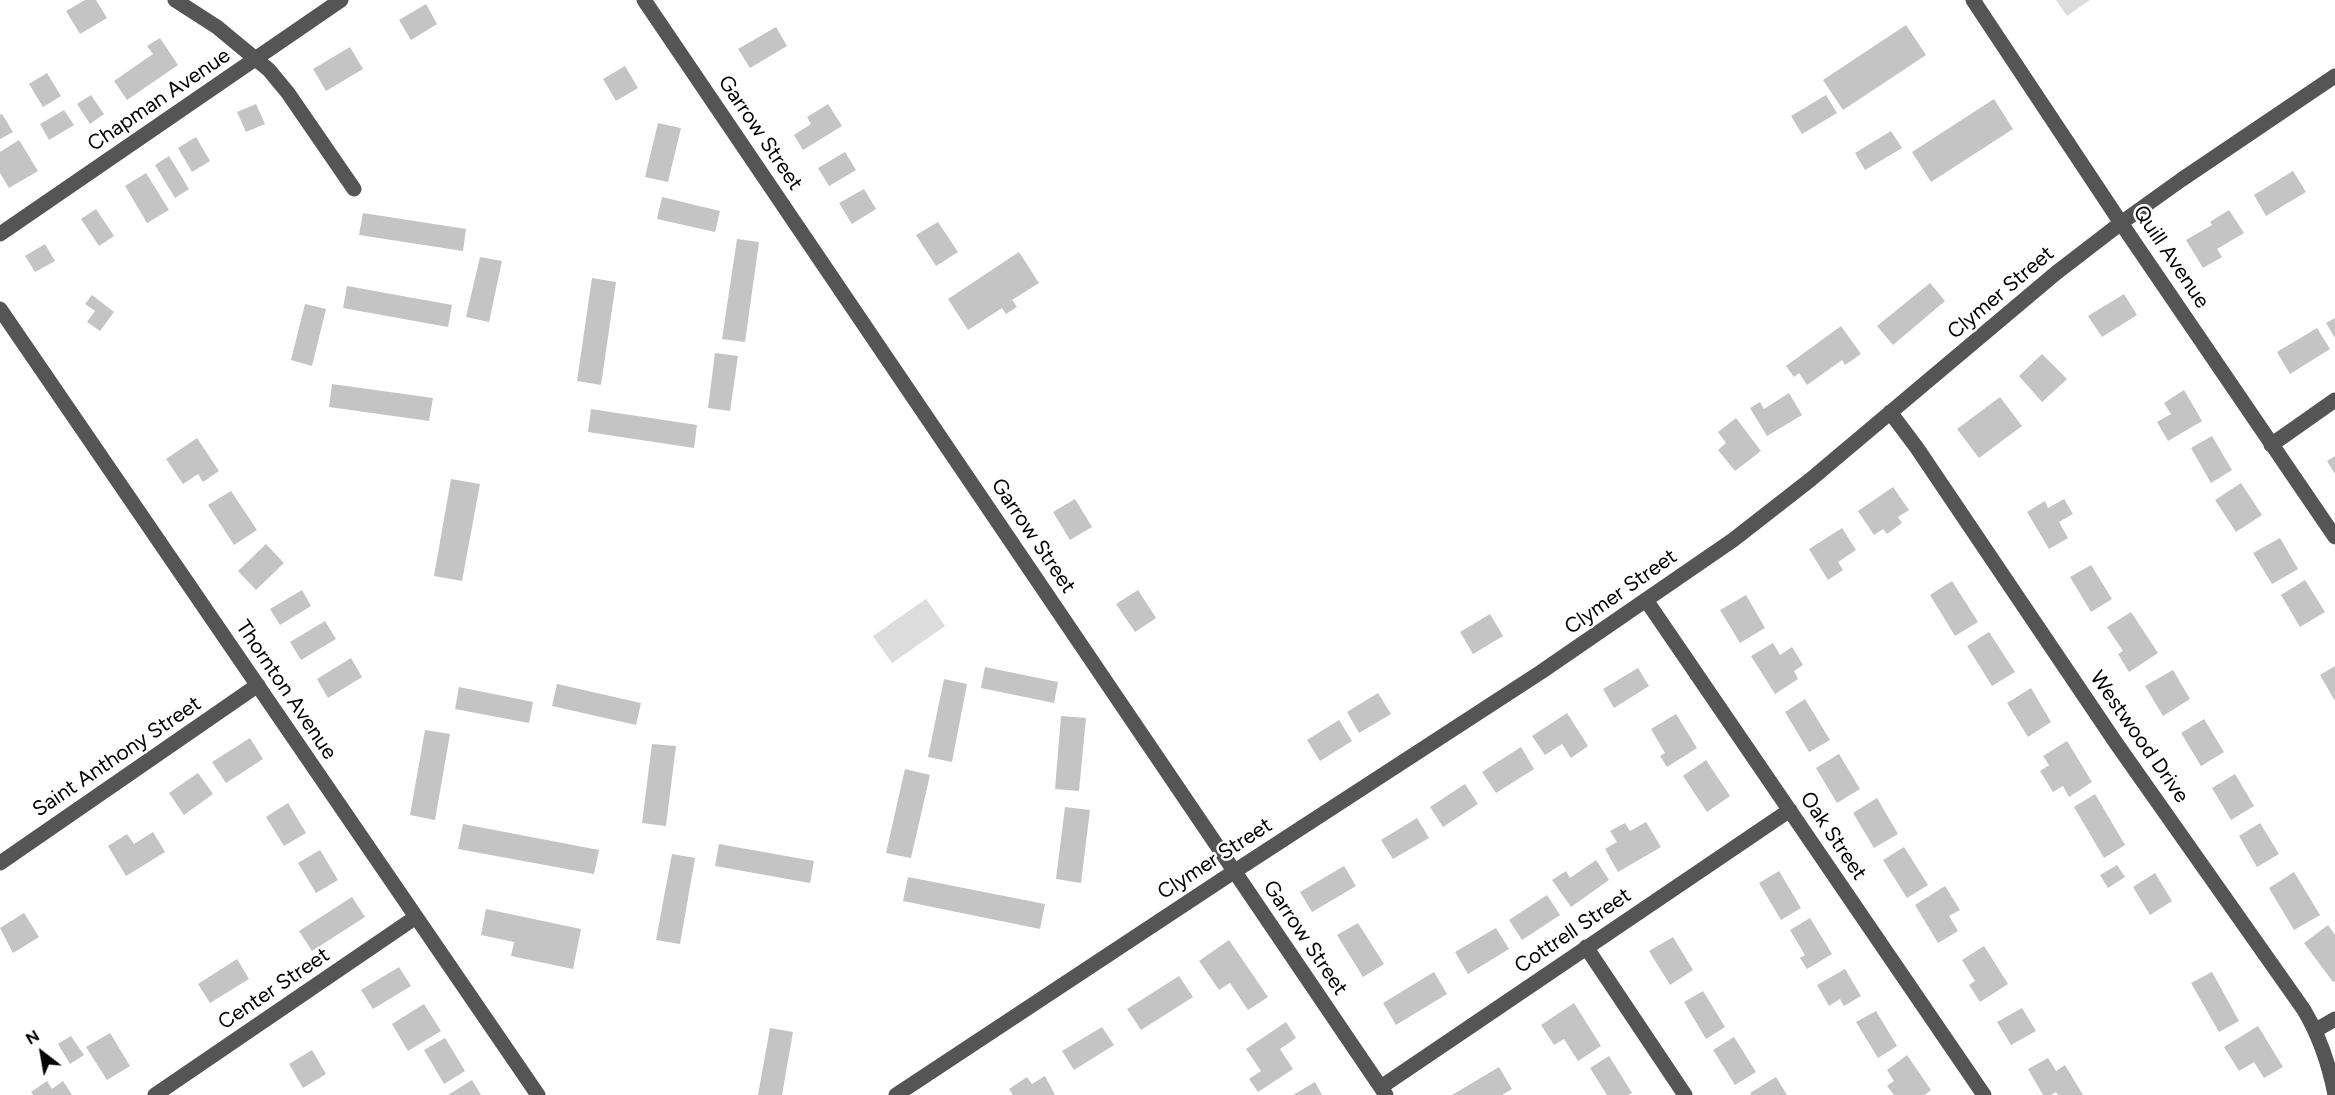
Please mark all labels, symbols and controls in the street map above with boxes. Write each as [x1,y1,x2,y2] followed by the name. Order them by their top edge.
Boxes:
[83,43,235,157] street label: Chapman Avenue
[712,71,808,195] street label: Garrow Street
[2127,201,2215,313] street label: Quill Avenue
[1943,241,2059,345] street label: Clymer Street
[985,474,1081,598] street label: Garrow Street
[1560,544,1682,640] street label: Clymer Street
[230,616,342,764] street label: Thornton Avenue
[2084,666,2194,808] street label: Westwood Drive
[28,691,206,823] street label: Saint Anthony Street
[1794,787,1872,885] street label: Oak Street
[1153,813,1277,905] street label: Clymer Street
[1257,876,1353,1000] street label: Garrow Street
[1510,883,1636,979] street label: Cottrell Street
[214,943,334,1035] street label: Center Street
[12,1023,72,1083] north arrow
[22,1026,43,1048] text: N

